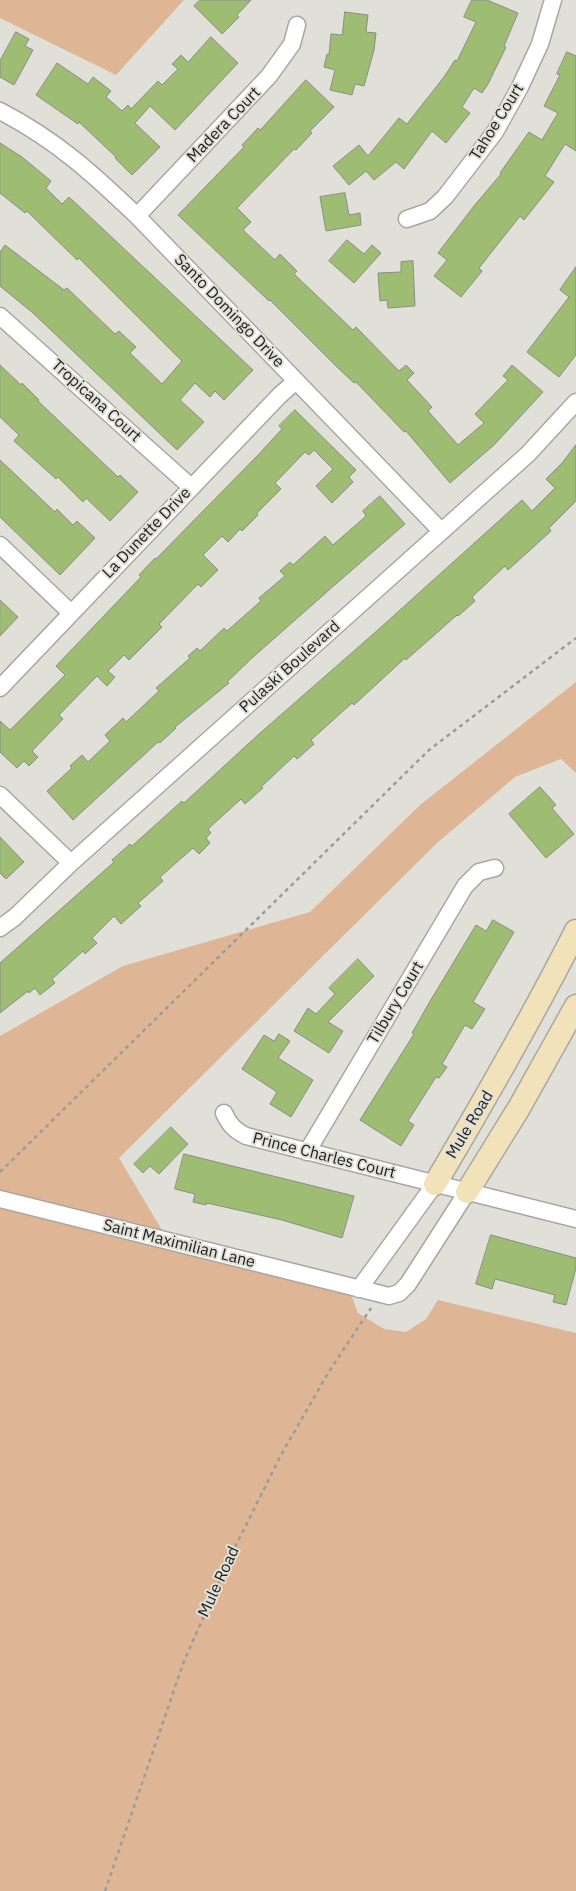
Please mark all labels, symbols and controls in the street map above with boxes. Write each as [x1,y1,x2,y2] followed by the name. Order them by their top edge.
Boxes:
[466,80,528,164] street label: Tahoe Court
[183,83,265,167] street label: Madera Court
[170,250,288,372] street label: Santo Domingo Drive
[47,356,145,446] street label: Tropicana Court
[99,484,195,582] street label: La Dunette Drive
[236,617,344,717] street label: Pulaski Boulevard
[364,958,428,1048] street label: Tilbury Court
[442,1088,498,1162] street label: Mule Road
[251,1129,397,1183] street label: Prince Charles Court
[101,1216,257,1272] street label: Saint Maximilian Lane
[194,1544,244,1620] street label: Mule Road

